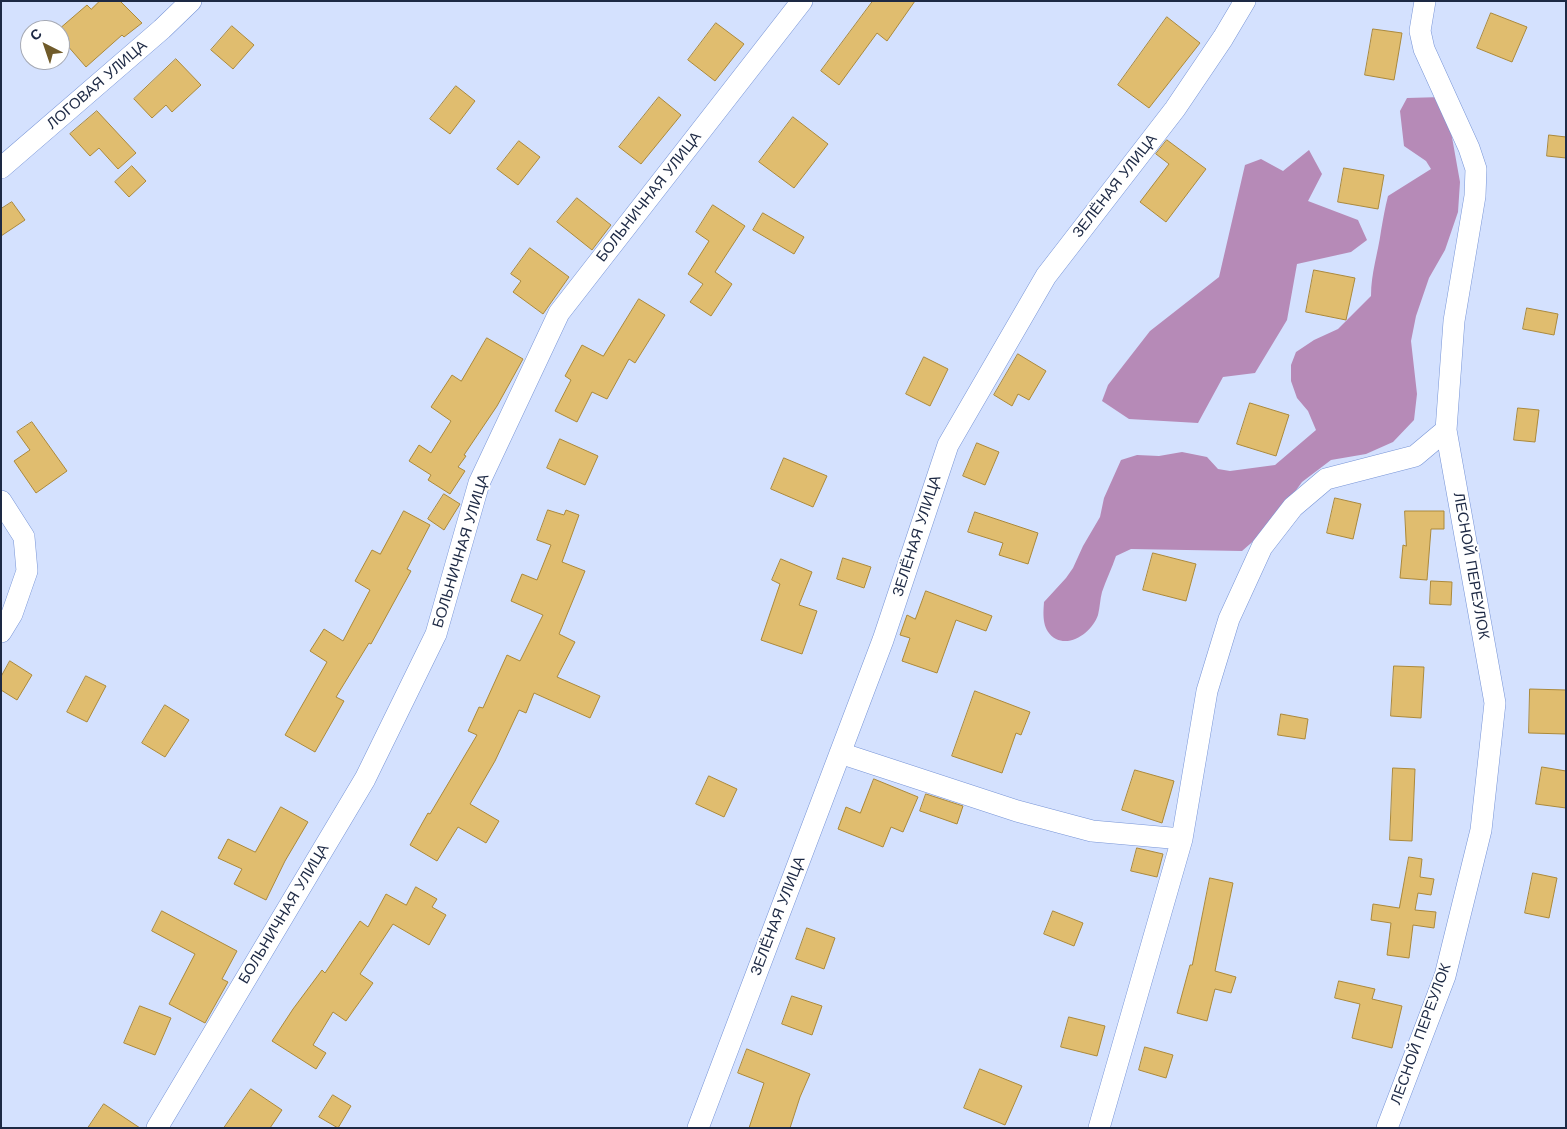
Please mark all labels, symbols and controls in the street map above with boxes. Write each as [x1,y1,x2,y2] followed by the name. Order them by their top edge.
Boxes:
[20,20,70,70] north arrow
[27,25,45,44] text: С
[43,37,151,133] street label: ЛОГОВАЯ УЛИЦА
[593,128,705,266] street label: БОЛЬНИЧНАЯ УЛИЦА
[1069,131,1161,241] street label: ЗЕЛЁНАЯ УЛИЦА
[429,472,493,630] street label: БОЛЬНИЧНАЯ УЛИЦА
[889,473,945,599] street label: ЗЕЛЁНАЯ УЛИЦА
[1449,491,1493,641] street label: ЛЕСНОЙ ПЕРЕУЛОК
[235,841,333,987] street label: БОЛЬНИЧНАЯ УЛИЦА
[747,854,809,978] street label: ЗЕЛЁНАЯ УЛИЦА
[1387,961,1455,1107] street label: ЛЕСНОЙ ПЕРЕУЛОК

